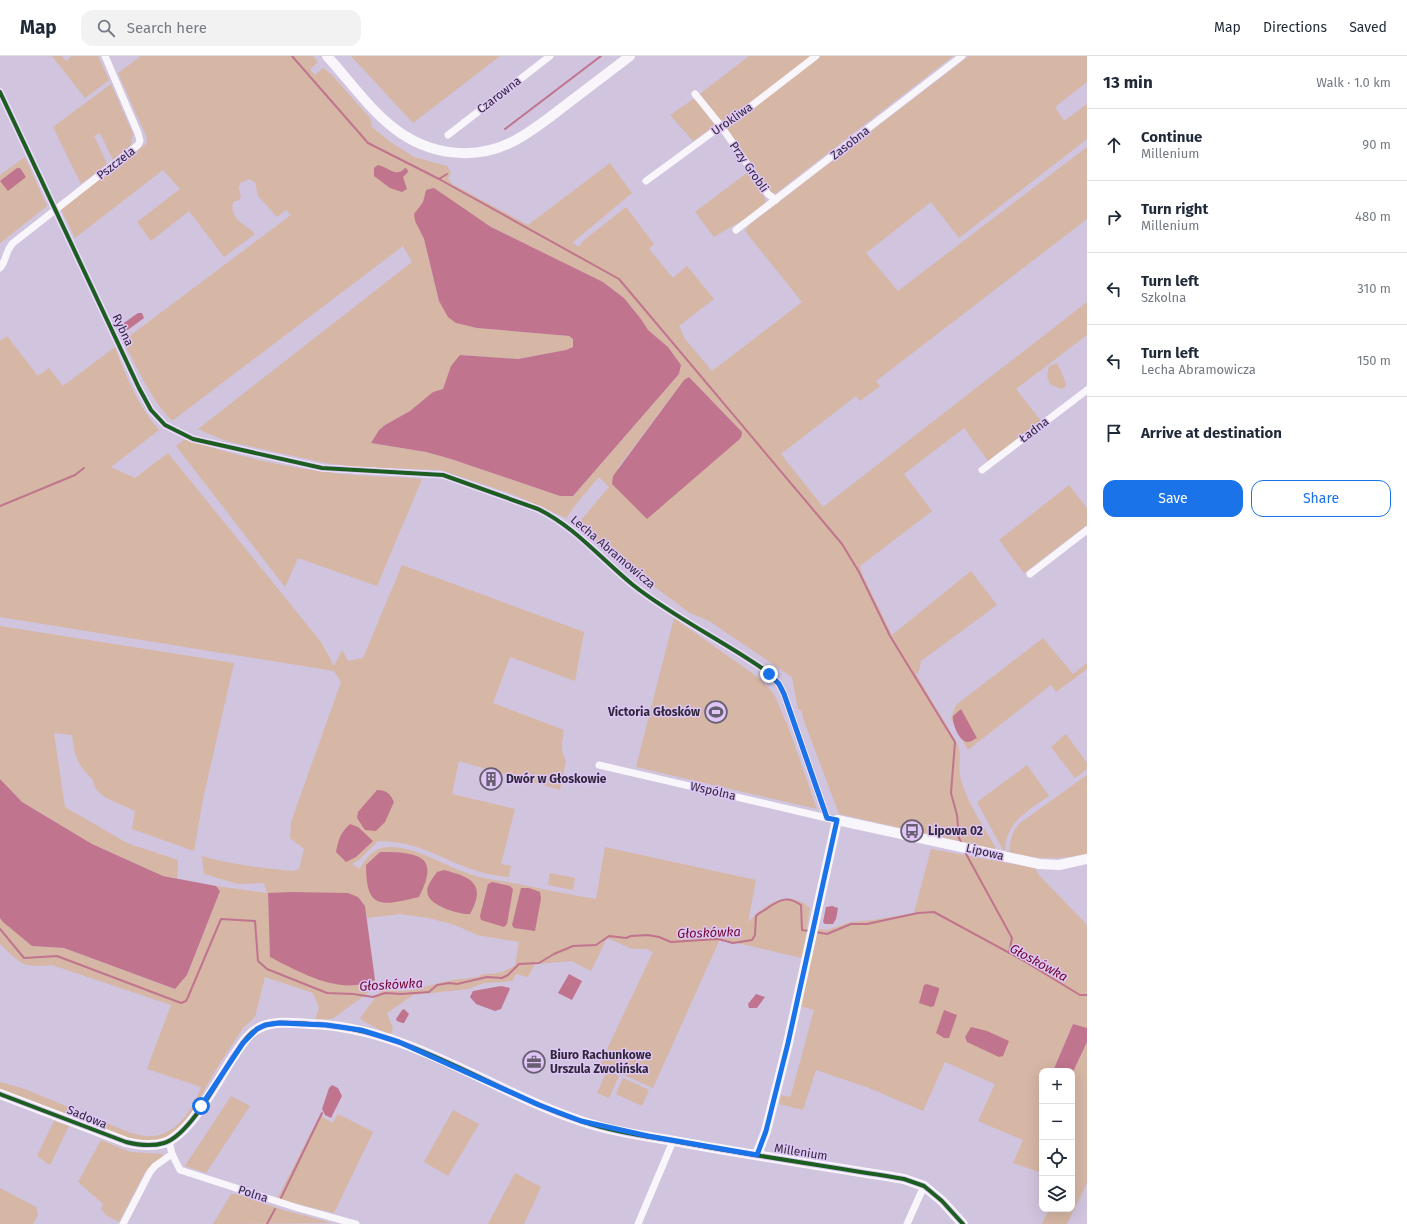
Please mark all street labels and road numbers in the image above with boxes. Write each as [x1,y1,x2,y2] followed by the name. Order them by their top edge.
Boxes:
[474,74,524,116] street label: Czarowna
[709,100,755,138] street label: Urokliwa
[828,123,872,163] street label: Zasobna
[727,139,771,195] street label: Przy Grobli
[94,144,138,182] street label: Pszczela
[110,312,136,348] street label: Rybna
[1016,414,1052,446] street label: Ładna
[568,513,658,591] street label: Lecha Abramowicza
[689,779,737,803] street label: Wspólna
[965,841,1005,863] street label: Lipowa
[65,1103,109,1131] street label: Sadowa
[773,1141,829,1163] street label: Millenium
[236,1183,270,1205] street label: Polna

